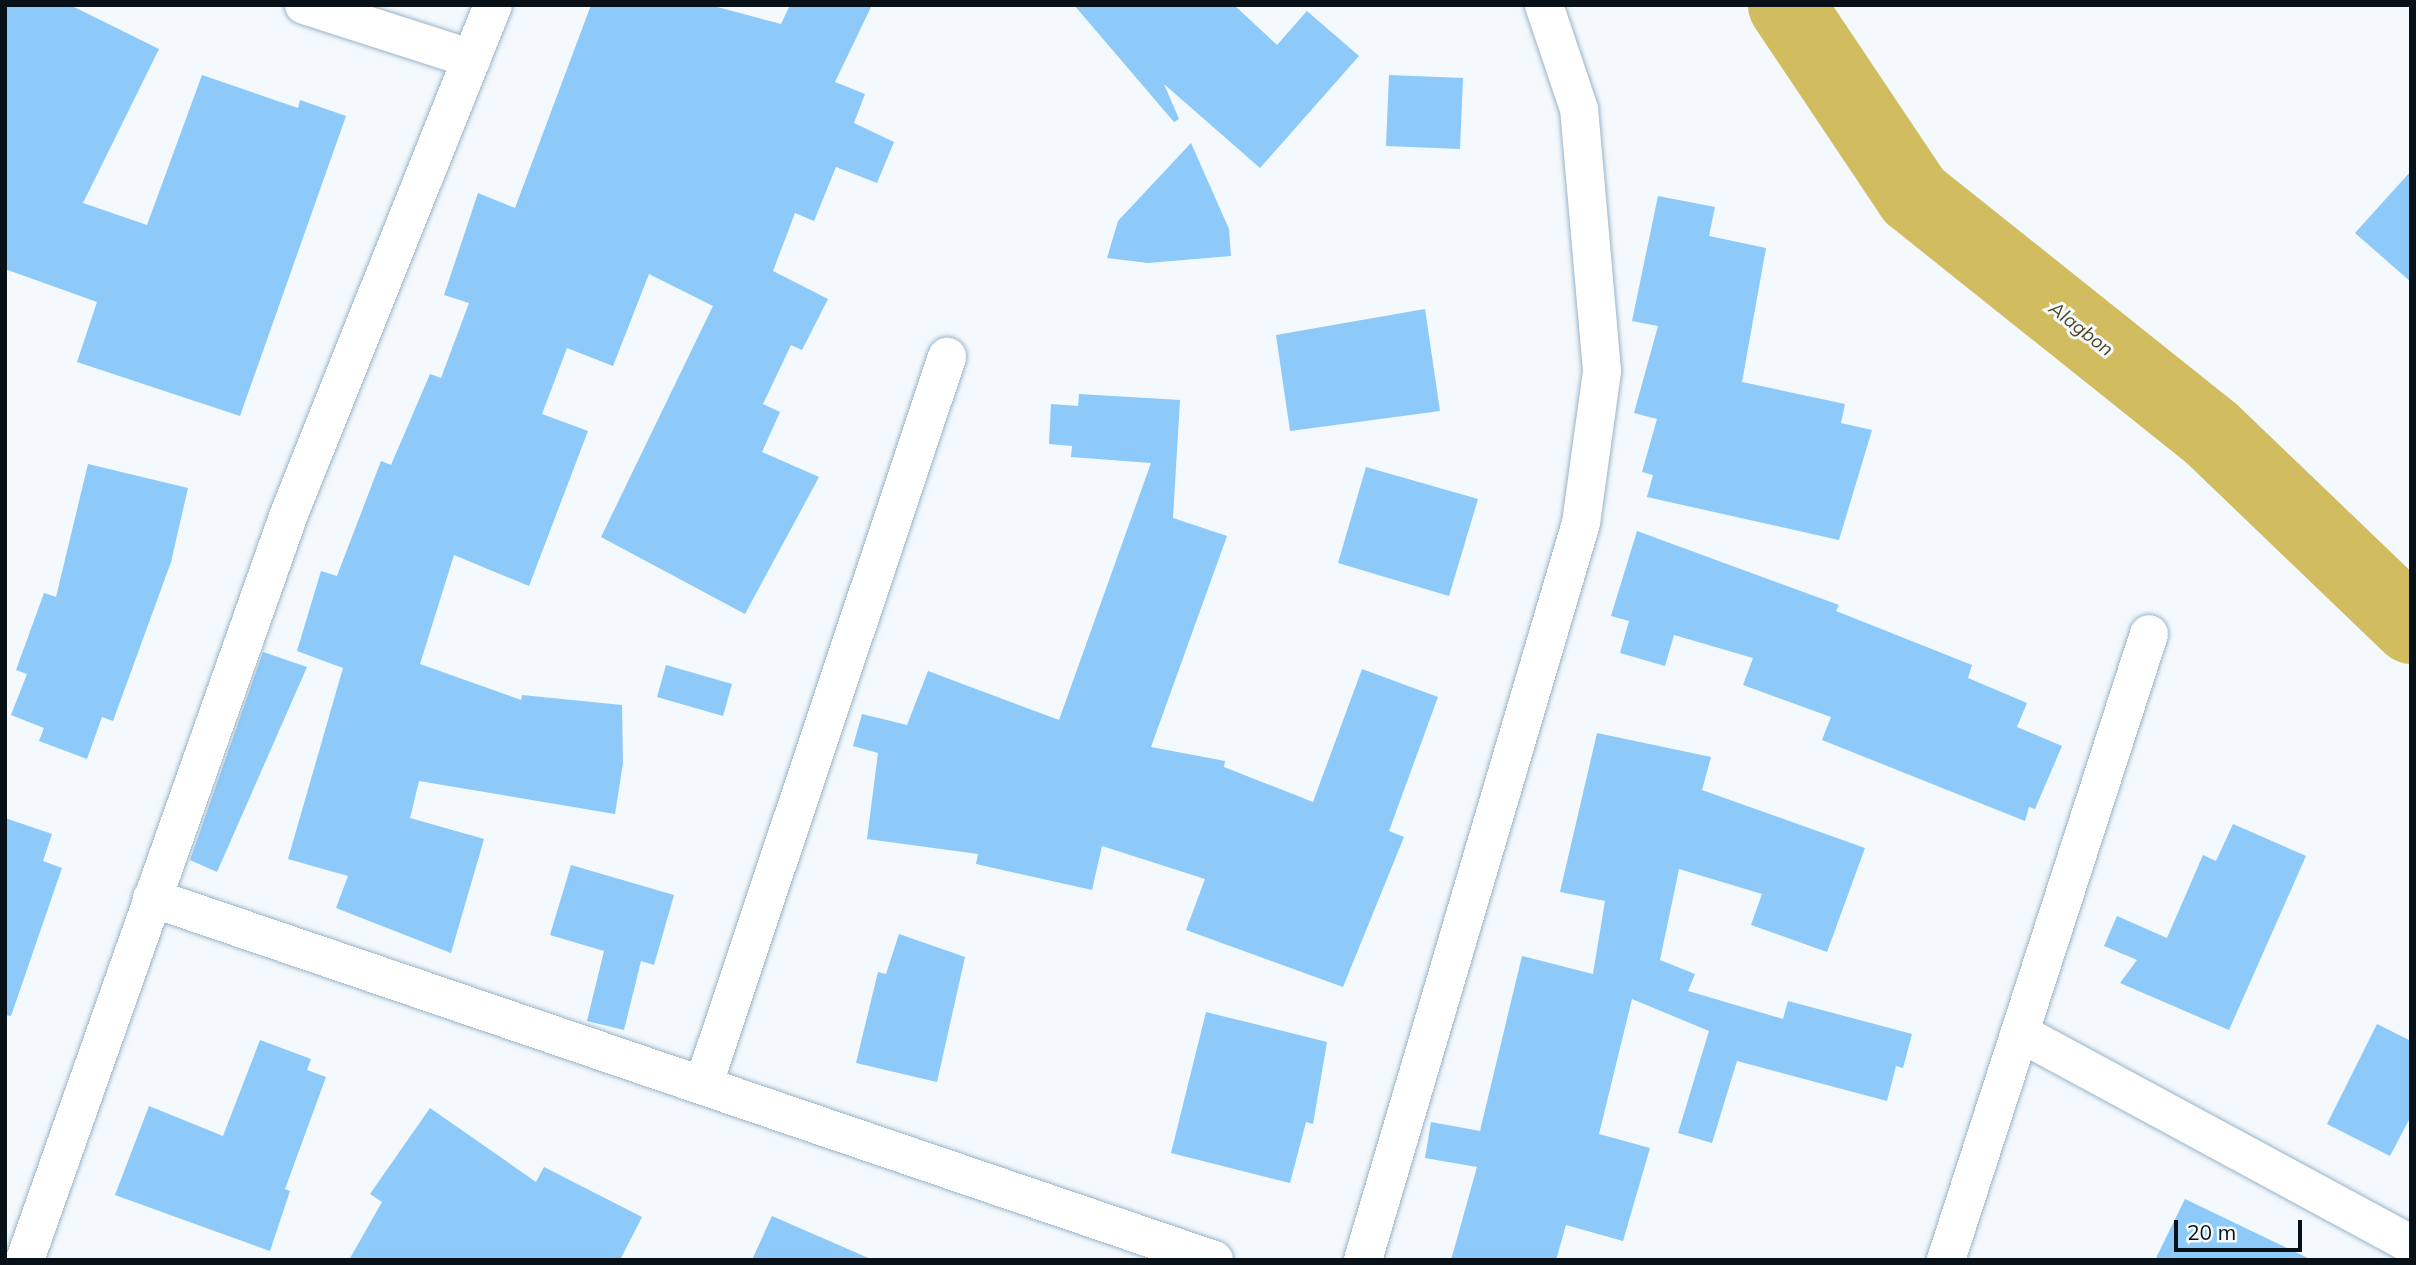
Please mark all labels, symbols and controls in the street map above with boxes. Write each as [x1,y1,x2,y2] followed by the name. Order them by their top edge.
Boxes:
[2045,297,2117,361] water label: Alagbon
[2178,1206,2306,1250] scale bar
[2187,1219,2236,1245] text: 20 m

